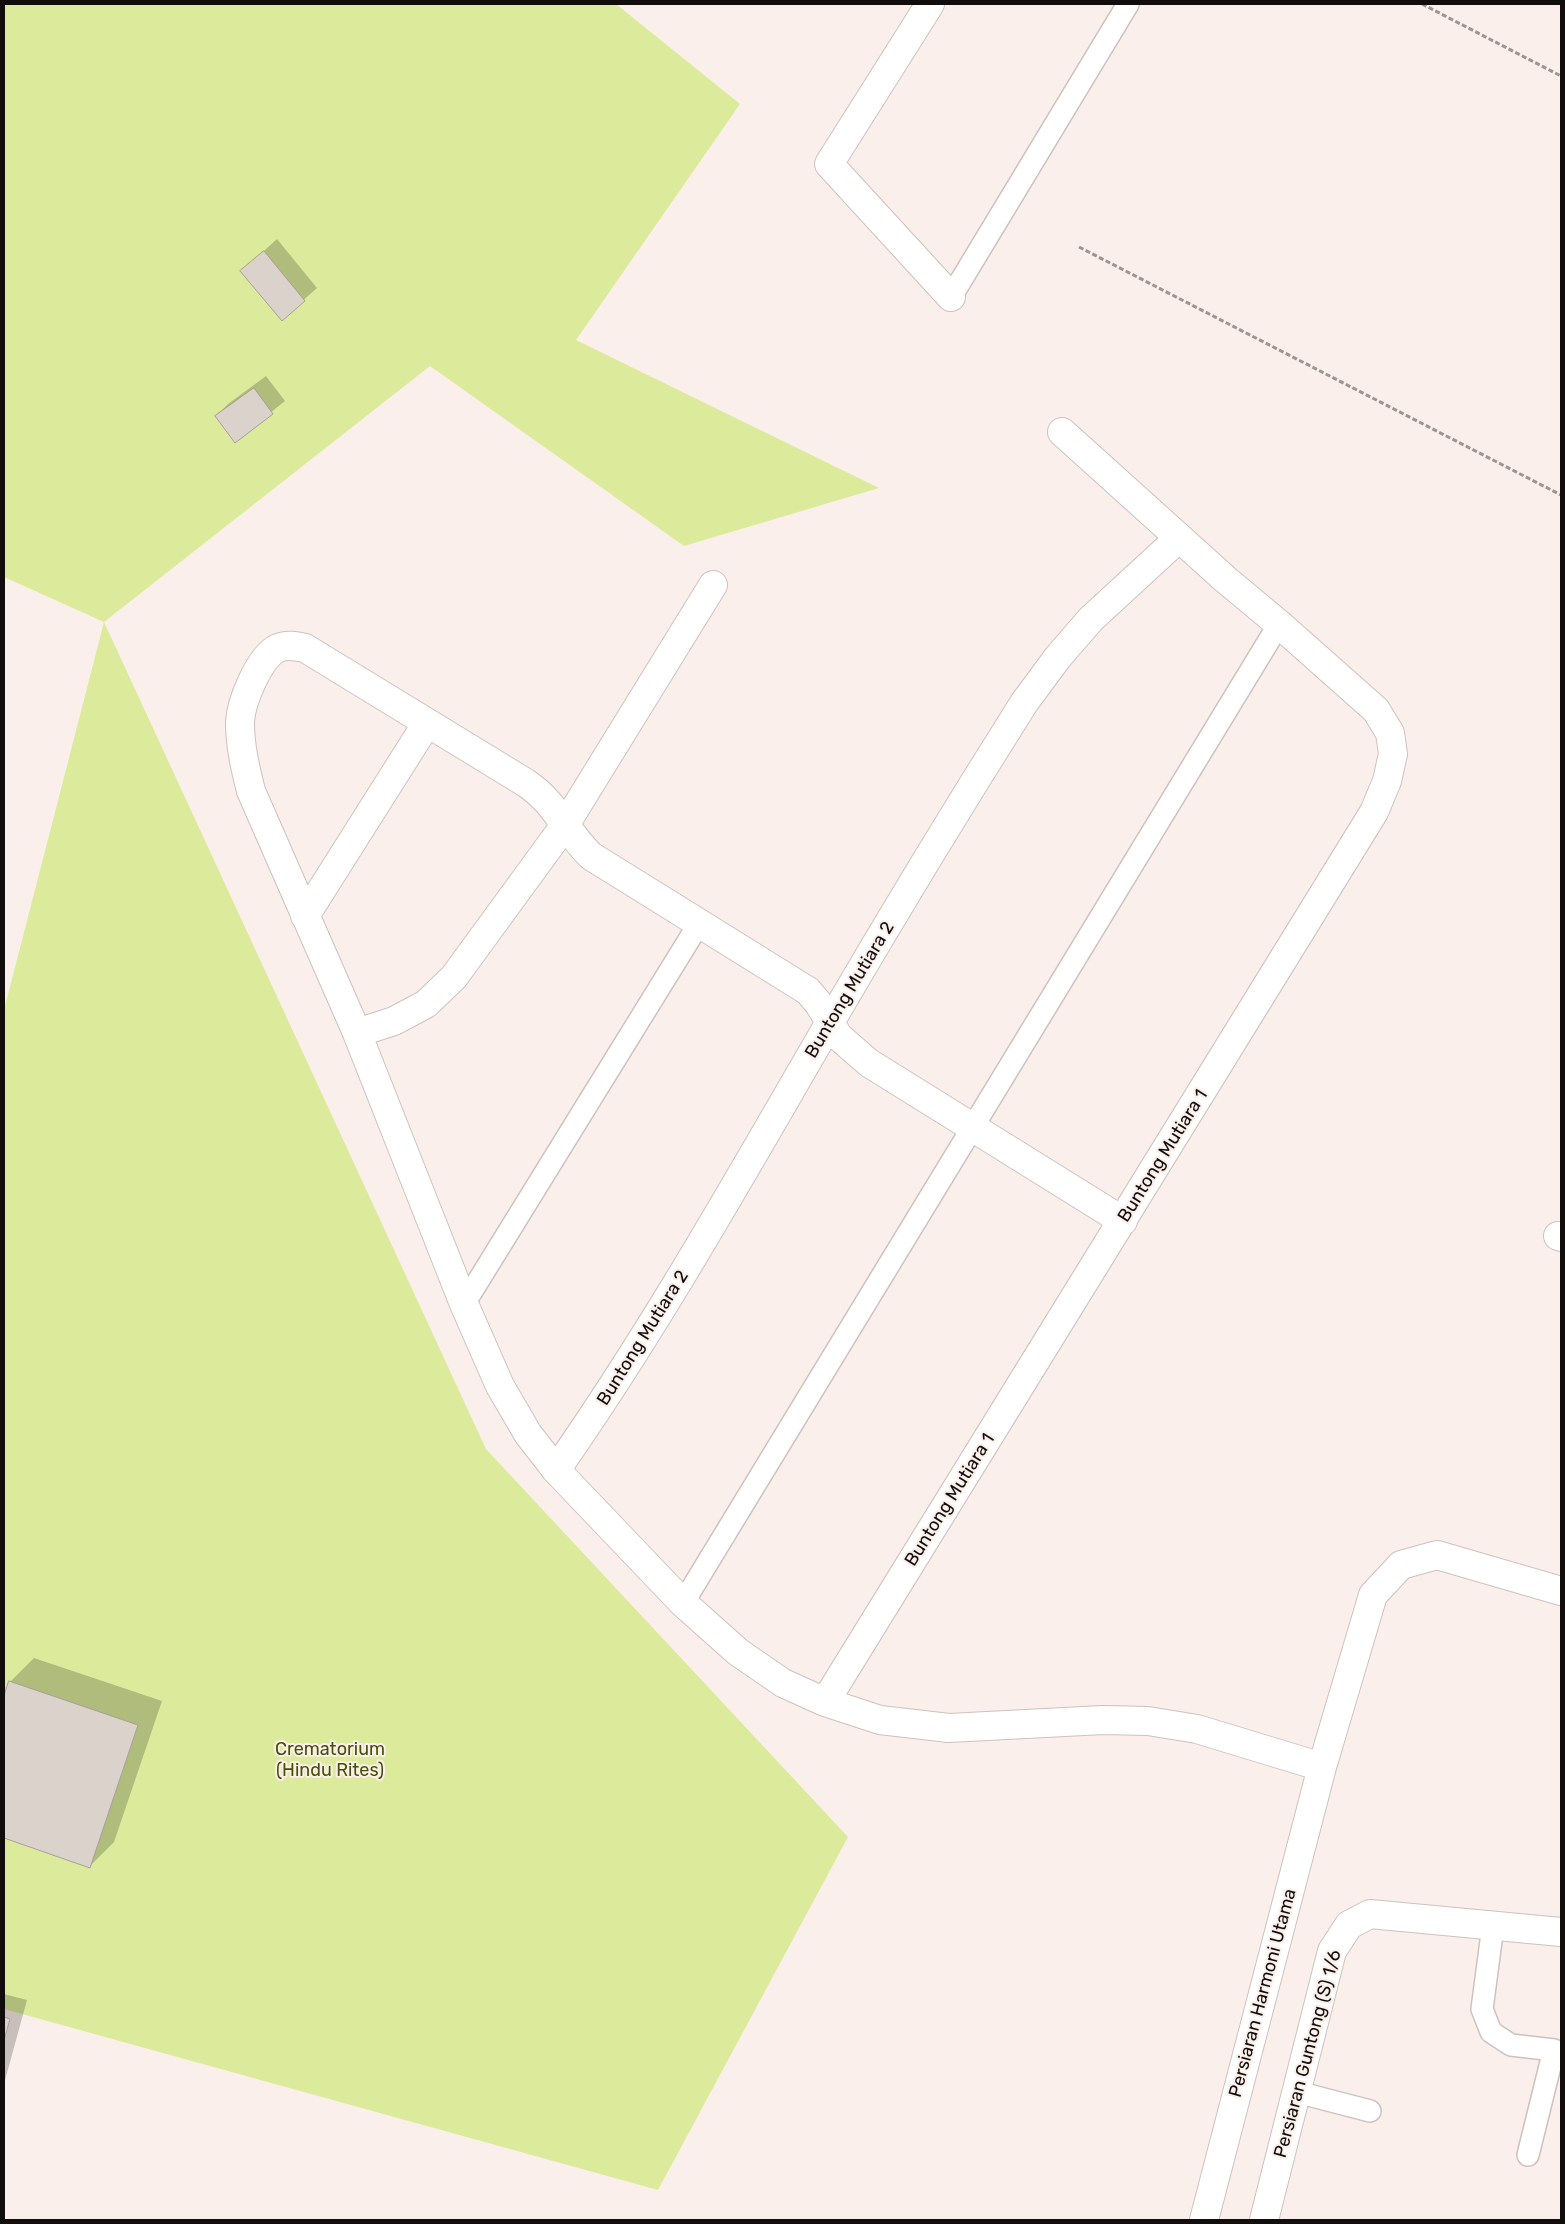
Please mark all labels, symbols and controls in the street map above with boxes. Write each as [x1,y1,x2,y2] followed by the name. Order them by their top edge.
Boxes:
[801,918,899,1062] street label: Buntong Mutiara 2
[1113,1086,1213,1226] street label: Buntong Mutiara 1
[593,1266,693,1410] street label: Buntong Mutiara 2
[900,1430,1000,1570] street label: Buntong Mutiara 1
[275,1739,385,1782] park label: Crematorium (Hindu Rites)
[1225,1886,1301,2100] street label: Persiaran Harmoni Utama
[1270,1948,1346,2160] street label: Persiaran Guntong (S) 1/6

